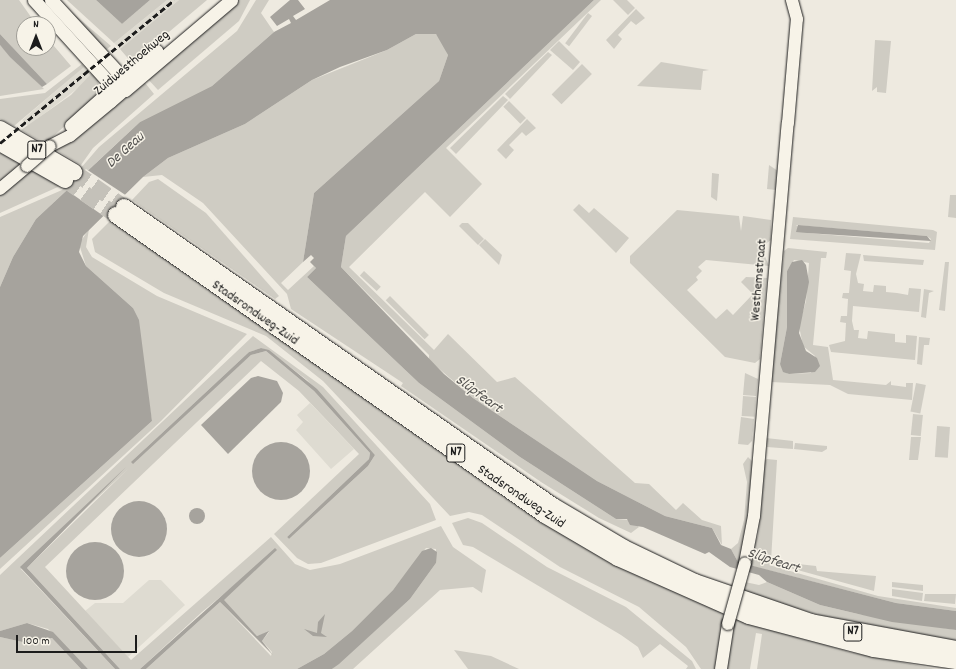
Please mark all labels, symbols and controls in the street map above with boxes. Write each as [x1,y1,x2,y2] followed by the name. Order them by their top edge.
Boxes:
[16,16,56,56] north arrow
[33,17,39,33] text: N
[91,27,173,99] street label: Zuidwesthoekweg
[103,129,149,173] water label: De Geau
[27,139,47,161] road number: N7
[747,238,771,322] street label: Westhemstraat
[208,277,302,349] street label: Stadsrondweg-Zuid
[451,372,505,418] water label: Slûpfeart
[446,442,466,464] road number: N7
[474,461,568,533] street label: Stadsrondweg-Zuid
[745,545,801,579] water label: Slûpfeart
[843,621,863,643] road number: N7
[18,627,139,653] scale bar
[23,633,50,650] text: 100 m

